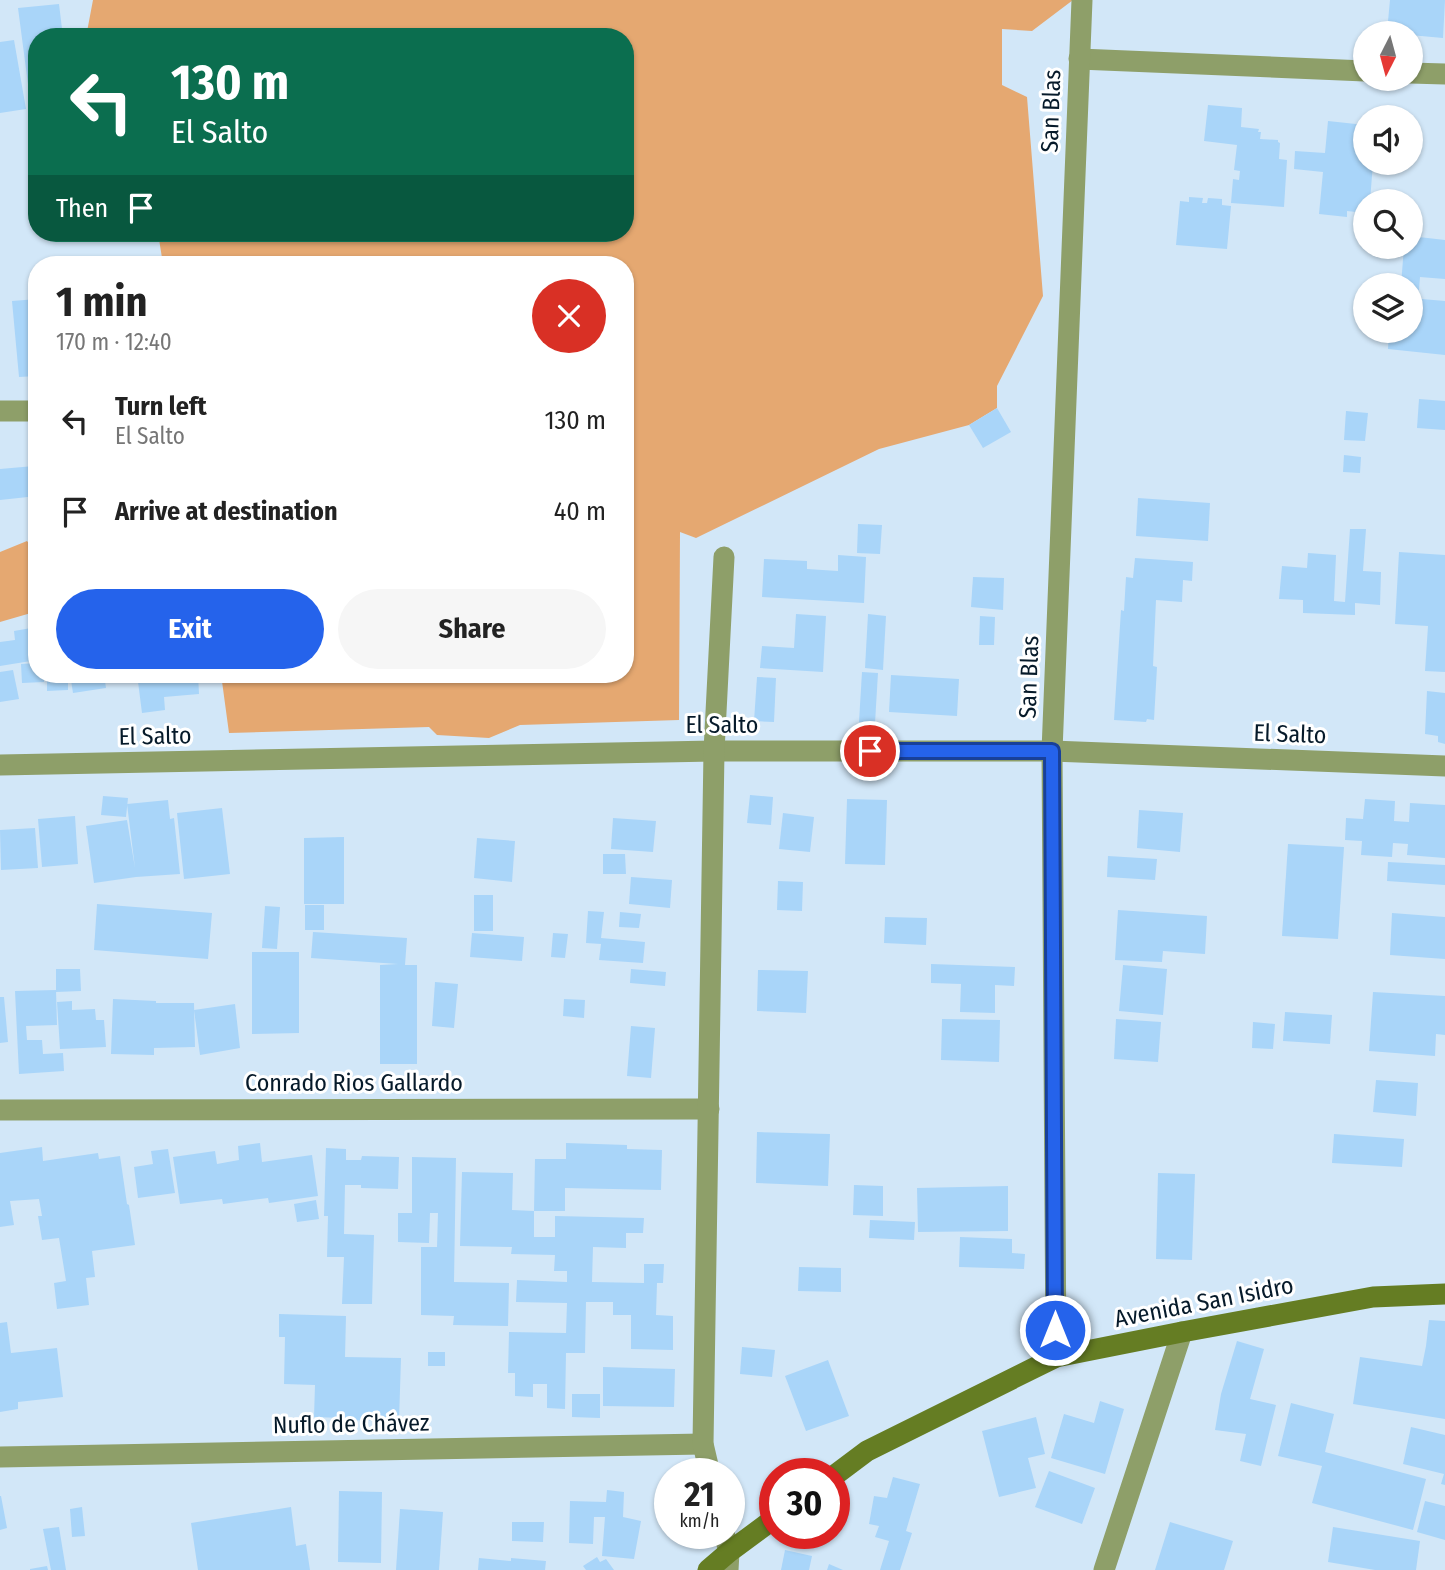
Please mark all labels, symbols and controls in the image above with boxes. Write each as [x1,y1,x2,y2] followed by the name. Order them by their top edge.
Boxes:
[1353,21,1423,91] north arrow
[1353,21,1423,343] map controls
[171,53,289,112] text: 130 m
[56,56,147,147] icon: left
[1036,69,1066,153] street label: San Blas
[1353,105,1423,175] button: sound
[171,113,268,151] text: El Salto
[122,189,160,227] icon: arrive
[1353,189,1423,259] button: search
[56,193,108,224] text: Then
[1353,273,1423,343] button: layers
[56,277,147,327] text: 1 min
[532,279,606,353] button: close
[56,328,172,356] text: 170 m · 12:40
[115,391,207,422] text: Turn left
[56,402,94,440] icon: left
[544,405,606,436] text: 130 m
[115,422,185,450] text: El Salto
[56,493,94,531] icon: arrive
[115,496,338,527] text: Arrive at destination
[554,496,606,527] text: 40 m
[56,589,324,669] button: Exit
[338,589,606,669] button: Share
[1014,635,1044,719] street label: San Blas
[686,711,758,739] street label: El Salto
[1253,719,1327,749] street label: El Salto
[118,721,192,751] street label: El Salto
[840,721,900,781] pin
[851,732,889,770] icon: arrive
[245,1069,463,1097] street label: Conrado Rios Gallardo
[1112,1271,1296,1333] street label: Avenida San Isidro
[1018,1293,1092,1367] position arrow
[273,1409,429,1439] street label: Nuflo de Chávez
[759,1458,850,1549] speed limit sign: 30
[684,1473,715,1515] text: 21
[679,1510,720,1532] text: km/h

